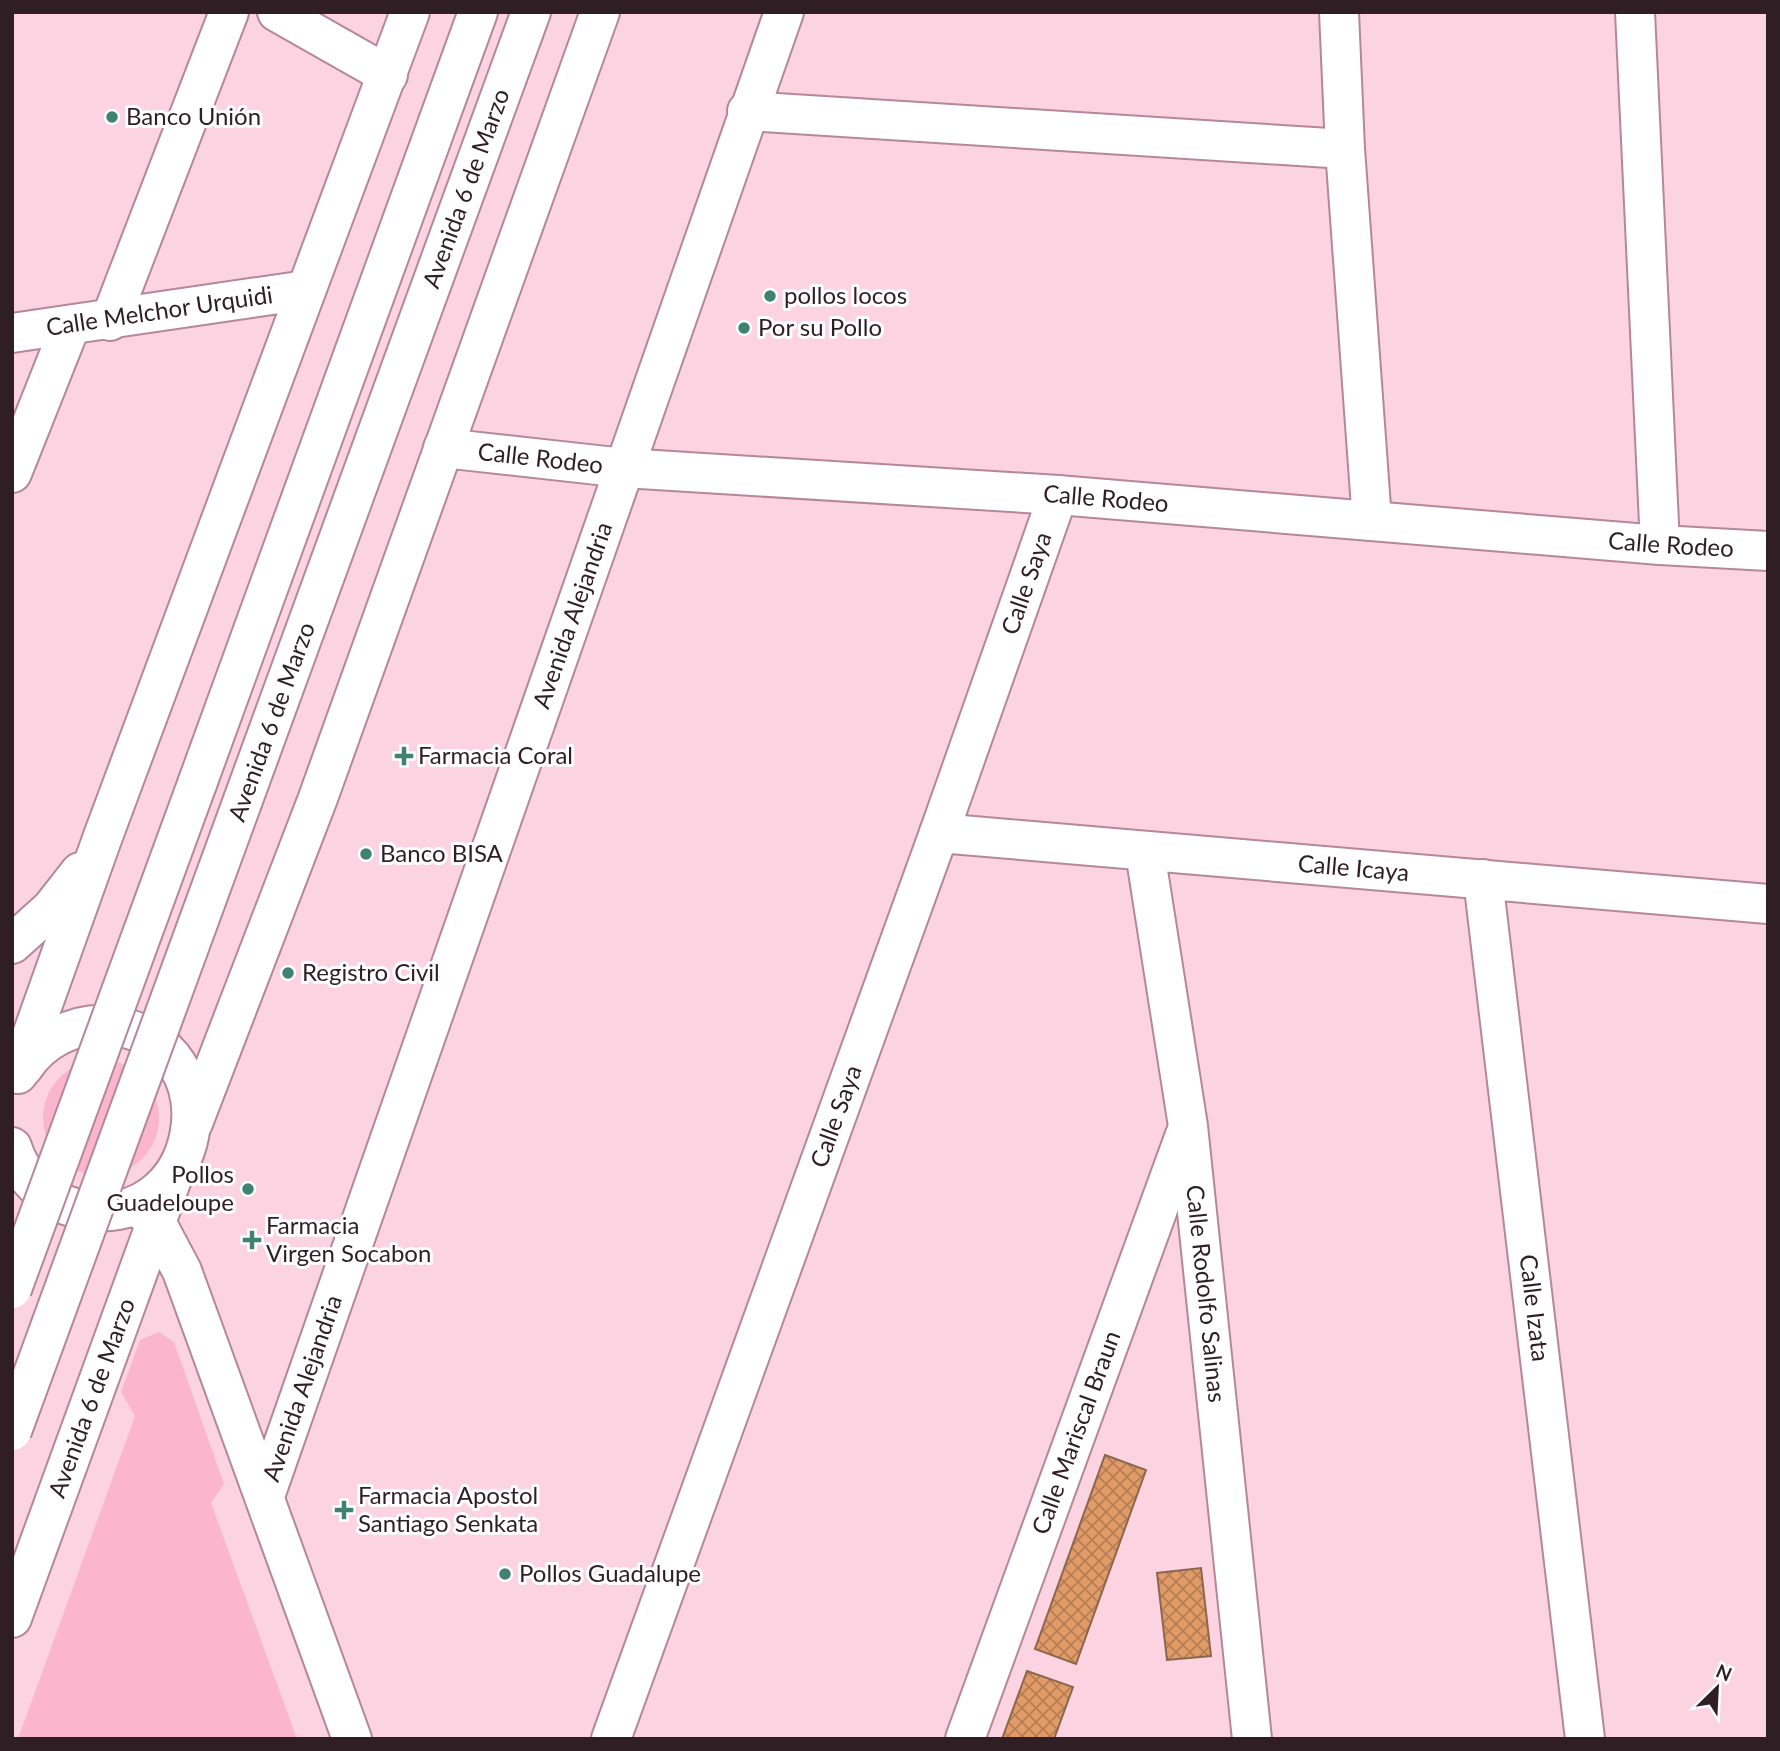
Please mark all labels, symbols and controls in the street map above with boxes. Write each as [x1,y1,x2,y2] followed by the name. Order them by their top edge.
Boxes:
[415,84,515,292] street label: Avenida 6 de Marzo
[126,101,261,130] place label: Banco Unión
[104,109,120,125] marker: Banco Unión
[44,279,274,341] street label: Calle Melchor Urquidi
[784,280,907,309] place label: pollos locos
[762,288,778,304] marker: pollos locos
[758,312,882,341] place label: Por su Pollo
[736,320,752,336] marker: Por su Pollo
[476,436,605,479] street label: Calle Rodeo
[1042,478,1170,517] street label: Calle Rodeo
[526,518,618,712] street label: Avenida Alejandria
[1607,525,1735,562] street label: Calle Rodeo
[994,528,1057,638] street label: Calle Saya
[221,618,320,825] street label: Avenida 6 de Marzo
[418,740,573,769] place label: Farmacia Coral
[396,748,412,764] marker: Farmacia Coral
[380,838,504,867] place label: Banco BISA
[358,846,374,862] marker: Banco BISA
[1297,848,1411,886] street label: Calle Icaya
[302,957,440,986] place label: Registro Civil
[280,965,296,981] marker: Registro Civil
[803,1061,867,1171] street label: Calle Saya
[106,1159,234,1216] place label: Pollos Guadeloupe
[240,1181,256,1197] marker: Pollos Guadeloupe
[1181,1183,1233,1404] street label: Calle Rodolfo Salinas
[266,1210,431,1267] place label: Farmacia Virgen Socabon
[244,1232,260,1248] marker: Farmacia Virgen Socabon
[1515,1253,1556,1363] street label: Calle Izata
[255,1291,347,1485] street label: Avenida Alejandria
[41,1294,140,1501] street label: Avenida 6 de Marzo
[1025,1326,1126,1538] street label: Calle Mariscal Braun
[358,1480,538,1537] place label: Farmacia Apostol Santiago Senkata
[336,1502,352,1518] marker: Farmacia Apostol Santiago Senkata
[519,1558,701,1587] place label: Pollos Guadalupe
[497,1566,513,1582] marker: Pollos Guadalupe
[1682,1653,1752,1723] north arrow
[1713,1659,1735,1685] text: N

